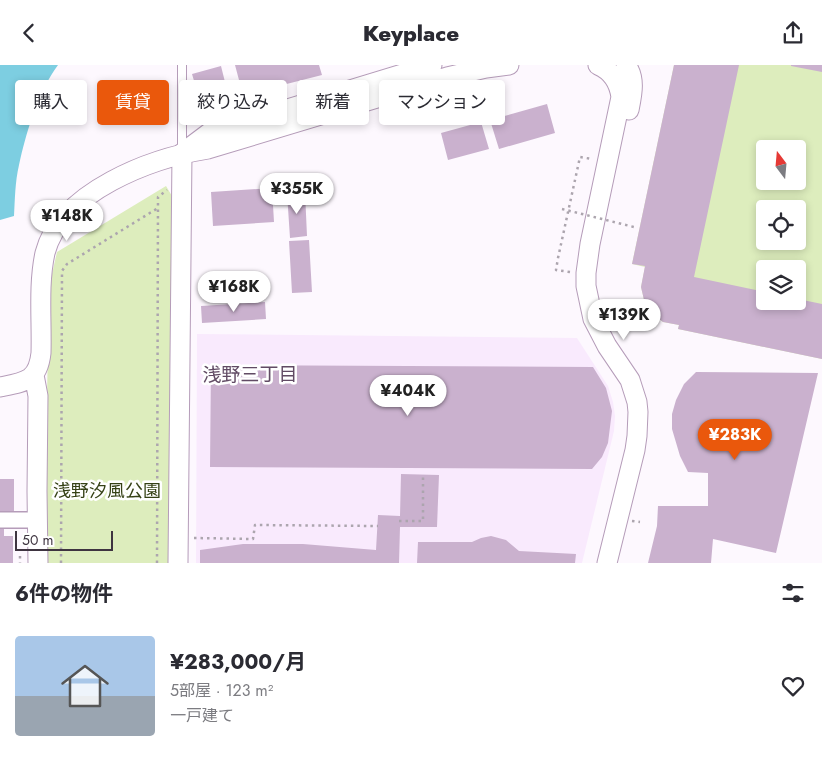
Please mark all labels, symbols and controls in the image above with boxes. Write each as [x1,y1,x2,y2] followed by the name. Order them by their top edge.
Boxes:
[363,17,459,49] text: Keyplace
[15,19,43,47] icon: back
[779,19,807,47] icon: share
[15,80,87,125] chip: 購入
[97,80,169,125] chip: 賃貸
[179,80,287,125] chip: 絞り込み
[297,80,369,125] chip: 新着
[379,80,505,125] chip: マンション
[756,140,806,190] north arrow
[756,140,806,310] map controls
[262,173,332,215] pin: ¥355K
[271,177,323,200] text: ¥355K
[32,199,102,242] pin: ¥148K
[756,200,806,250] button: locate
[41,204,93,227] text: ¥148K
[756,260,806,310] button: layers
[199,271,269,313] pin: ¥168K
[209,275,259,298] text: ¥168K
[589,299,659,341] pin: ¥139K
[599,303,649,326] text: ¥139K
[202,361,298,388] district label: 浅野三丁目
[373,375,443,417] pin: ¥404K
[381,379,435,402] text: ¥404K
[700,419,770,461] pin: ¥283K
[709,423,761,446] text: ¥283K
[53,478,161,504] park label: 浅野汐風公園
[15,528,112,551] scale bar
[22,530,53,550] text: 50 m
[15,579,113,609] text: 6件の物件
[779,579,807,607] icon: filters
[170,647,306,677] text: ¥283,000/月
[55,656,115,716] icon: home
[779,672,807,700] icon: heart
[170,679,273,702] text: 5部屋 · 123 m²
[170,704,234,727] text: 一戸建て

